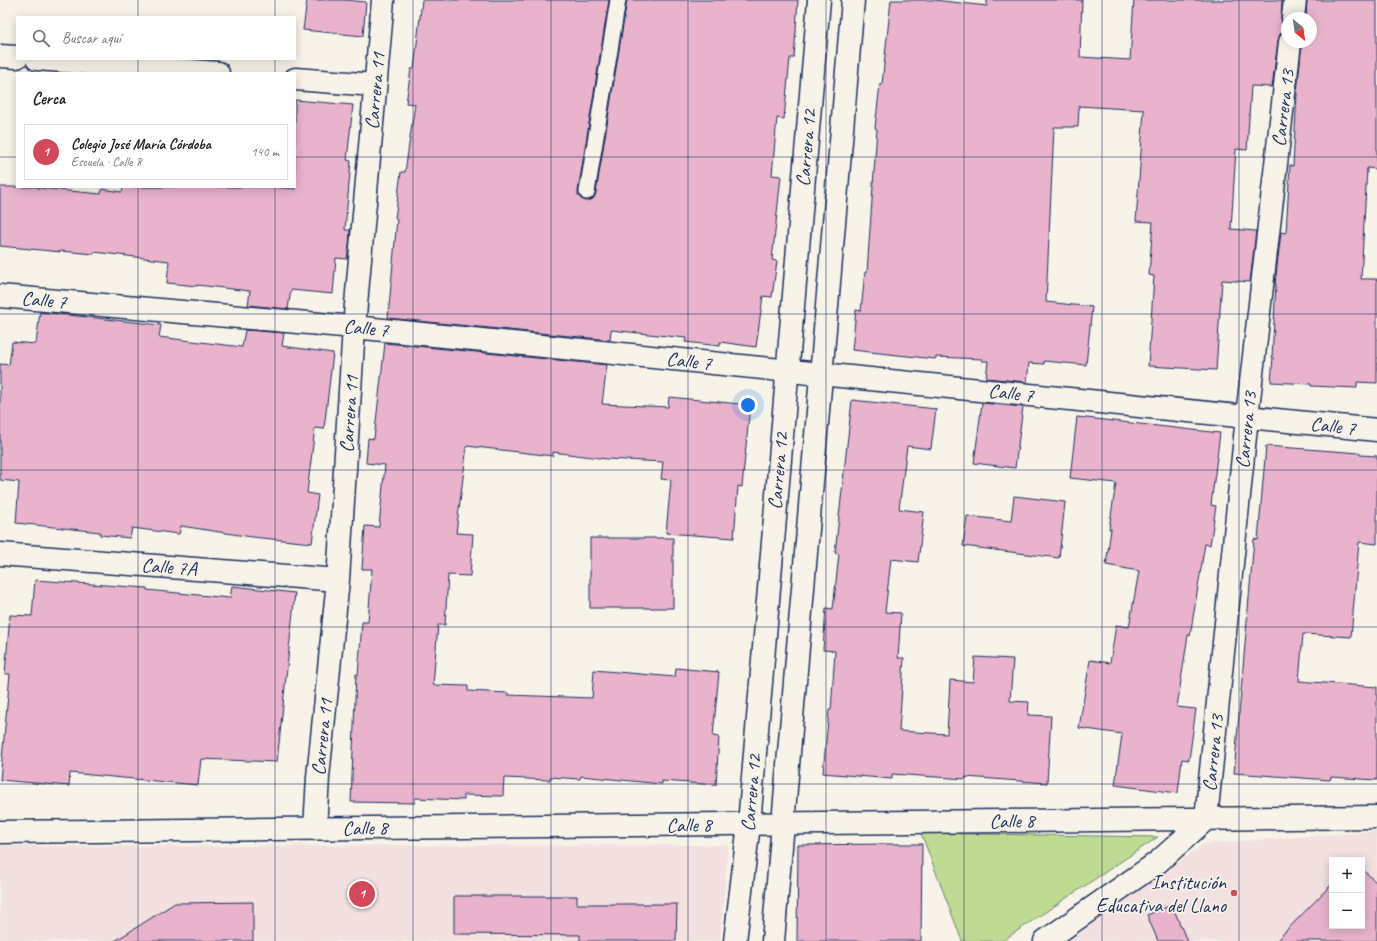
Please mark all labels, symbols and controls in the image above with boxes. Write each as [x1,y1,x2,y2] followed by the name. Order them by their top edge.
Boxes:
[1281,12,1317,48] north arrow
[16,16,296,60] search box
[30,27,52,49] icon: search
[62,29,121,48] text: Buscar aquí
[359,50,391,131] street label: Carrera 11
[1266,66,1300,148] street label: Carrera 13
[32,88,65,109] text: Cerca
[790,106,822,188] street label: Carrera 12
[71,135,211,154] text: Colegio José María Córdoba
[43,144,49,160] text: 1
[251,144,279,160] text: 140 m
[71,154,142,170] text: Escuela · Calle 8
[20,286,69,315] street label: Calle 7
[342,314,391,343] street label: Calle 7
[665,346,714,376] street label: Calle 7
[334,374,364,453] street label: Carrera 11
[987,378,1036,408] street label: Calle 7
[1230,388,1263,470] street label: Carrera 13
[738,395,758,415] your location
[1309,411,1358,441] street label: Calle 7
[762,429,794,511] street label: Carrera 12
[141,553,198,581] street label: Calle 7A
[306,696,339,777] street label: Carrera 11
[1197,711,1230,793] street label: Carrera 13
[735,751,767,833] street label: Carrera 12
[989,808,1037,834] street label: Calle 8
[666,812,714,838] street label: Calle 8
[342,815,390,841] street label: Calle 8
[1329,857,1365,929] map controls
[1329,857,1365,893] button: +
[1096,870,1227,918] place label: Institución Educativa del Llano
[349,879,375,909] pin: 1
[1229,888,1239,898] marker: Institución Educativa del Llano
[1329,893,1365,929] button: −

